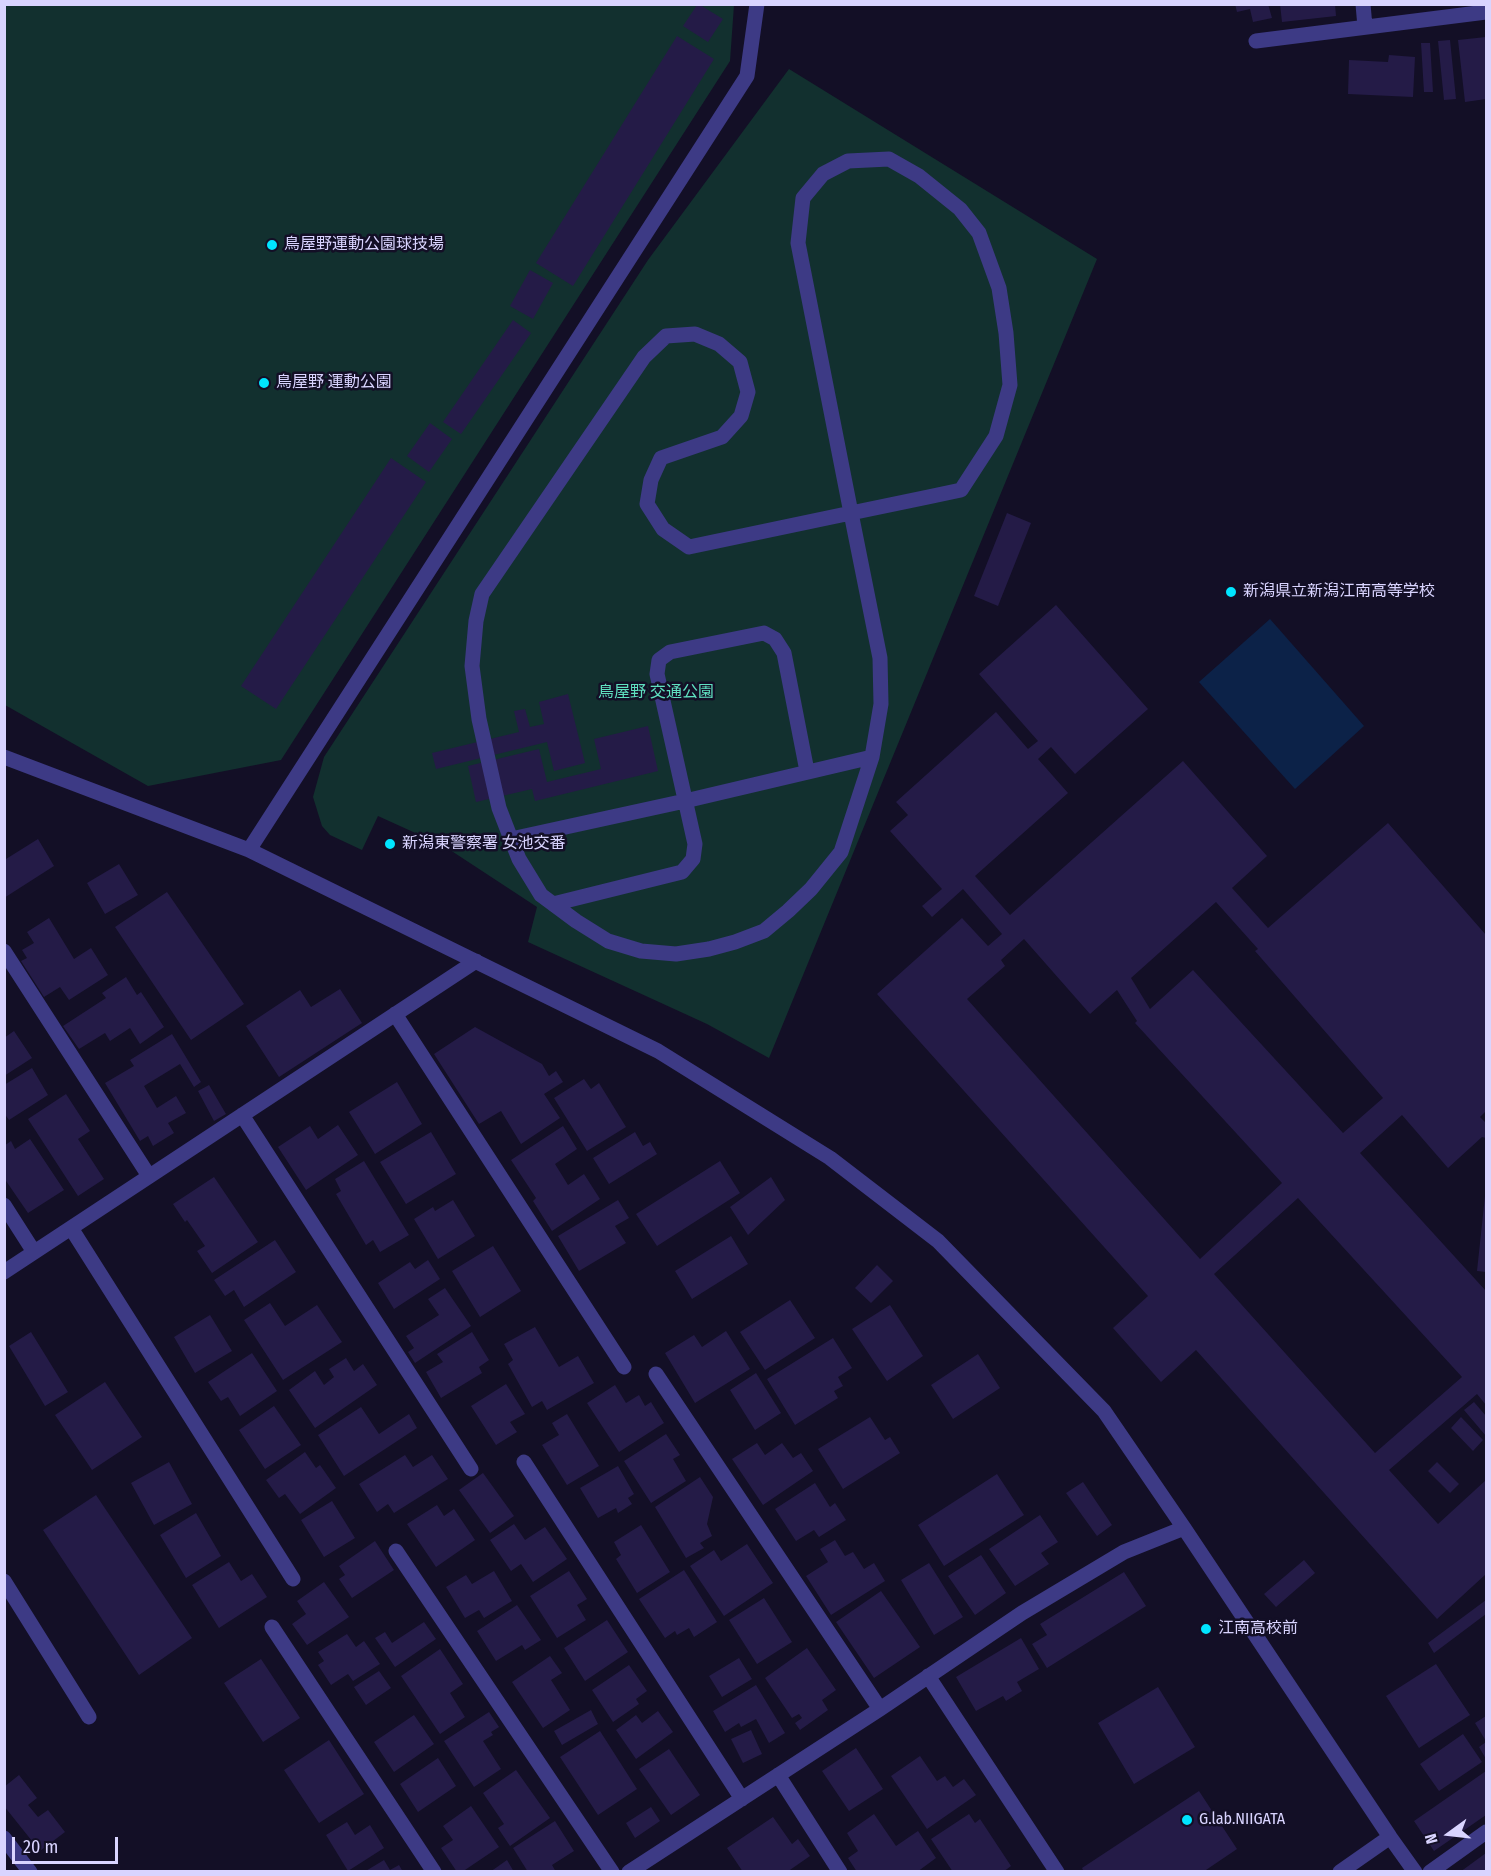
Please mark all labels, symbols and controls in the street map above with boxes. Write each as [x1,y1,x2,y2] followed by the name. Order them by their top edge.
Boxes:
[284,235,444,255] place label: 鳥屋野運動公園球技場
[265,238,279,252] marker: 鳥屋野運動公園球技場
[276,373,392,393] place label: 鳥屋野 運動公園
[257,376,271,390] marker: 鳥屋野 運動公園
[1243,582,1435,602] place label: 新潟県立新潟江南高等学校
[1224,585,1238,599] marker: 新潟県立新潟江南高等学校
[598,683,714,703] park label: 鳥屋野 交通公園
[402,834,566,854] place label: 新潟東警察署 女池交番
[383,837,397,851] marker: 新潟東警察署 女池交番
[1218,1619,1298,1639] place label: 江南高校前
[1199,1622,1213,1636] marker: 江南高校前
[1419,1804,1479,1864] north arrow
[1199,1810,1285,1830] place label: G.lab.NIIGATA
[1180,1813,1194,1827] marker: G.lab.NIIGATA
[15,1825,122,1863] scale bar
[1421,1832,1442,1846] text: N
[23,1836,58,1858] text: 20 m

